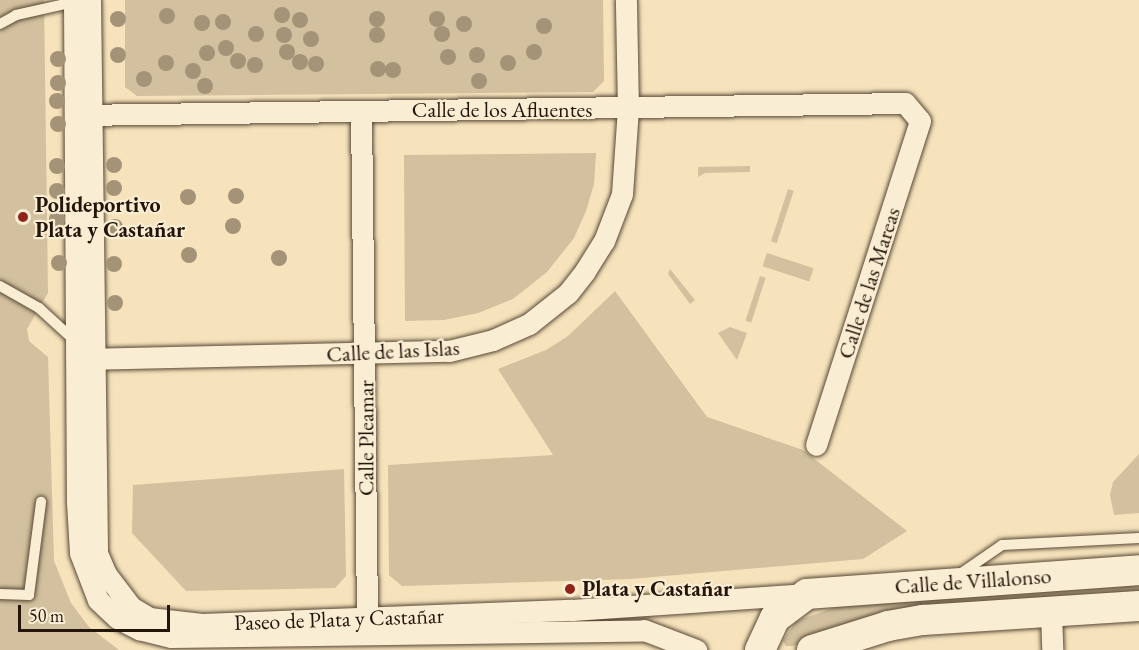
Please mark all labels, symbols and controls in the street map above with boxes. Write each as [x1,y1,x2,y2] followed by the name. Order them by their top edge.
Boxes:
[412,97,592,123] street label: Calle de los Afluentes
[35,191,185,242] place label: Polideportivo Plata y Castañar
[832,204,906,362] street label: Calle de las Mareas
[16,210,30,224] marker: Polideportivo Plata y Castañar
[326,334,460,368] street label: Calle de las Islas
[353,380,379,496] street label: Calle Pleamar
[894,562,1052,600] street label: Calle de Villalonso
[582,576,732,602] place label: Plata y Castañar
[563,582,577,596] marker: Plata y Castañar
[21,593,172,631] scale bar
[234,602,444,636] street label: Paseo de Plata y Castañar
[29,604,64,627] text: 50 m

